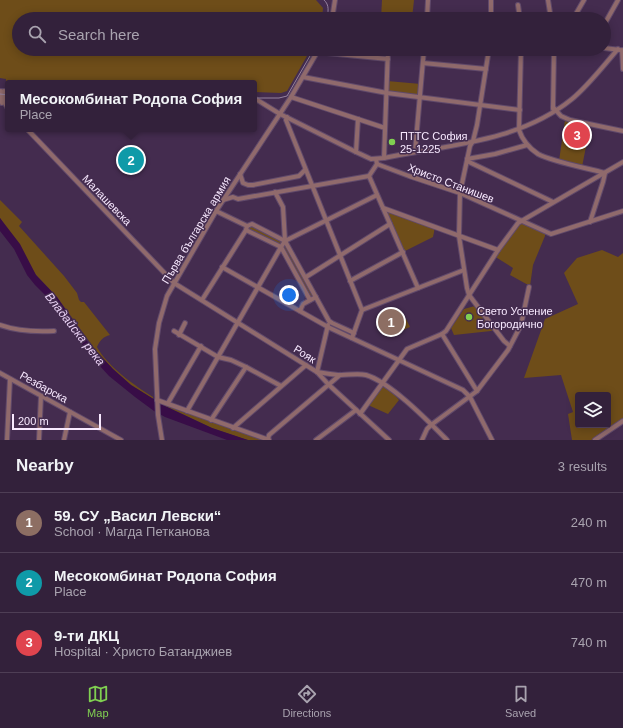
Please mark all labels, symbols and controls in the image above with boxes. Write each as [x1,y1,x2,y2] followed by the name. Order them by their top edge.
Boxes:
[12,12,611,56] search box
[26,23,48,45] icon: search
[58,26,140,43] text: Search here
[5,80,257,132] popup
[20,90,242,107] text: Месокомбинат Родопа София
[20,107,52,122] text: Place
[564,120,590,150] pin: 3
[400,130,468,155] place label: ПТТС София 25-1225
[387,137,397,147] marker: ПТТС София 25-1225
[118,145,144,175] pin: 2
[406,161,496,205] street label: Христо Станишев
[80,172,135,228] street label: Малашевска
[159,174,233,286] street label: Първа българска армия
[279,285,299,305] your location
[42,290,108,369] water label: Владайска река
[477,305,553,330] place label: Свето Успение Богородично
[378,307,404,337] pin: 1
[464,312,474,322] marker: Свето Успение Богородично
[292,343,318,365] street label: Рояк
[18,369,71,405] street label: Резбарска
[575,392,611,428] map controls
[575,392,611,428] button: layers
[12,412,101,431] scale bar
[18,415,49,427] text: 200 m
[16,456,74,475] text: Nearby
[558,459,607,474] text: 3 results
[54,507,221,524] text: 59. СУ „Васил Левски“
[25,515,33,530] text: 1
[571,515,607,530] text: 240 m
[54,524,210,539] text: School · Магда Петканова
[54,567,277,584] text: Месокомбинат Родопа София
[25,575,33,590] text: 2
[571,575,607,590] text: 470 m
[54,584,87,599] text: Place
[54,627,119,644] text: 9-ти ДКЦ
[25,635,33,650] text: 3
[571,635,607,650] text: 740 m
[54,644,232,659] text: Hospital · Христо Батанджиев
[87,683,109,719] tab: Map
[282,683,331,719] tab: Directions
[505,683,536,719] tab: Saved

